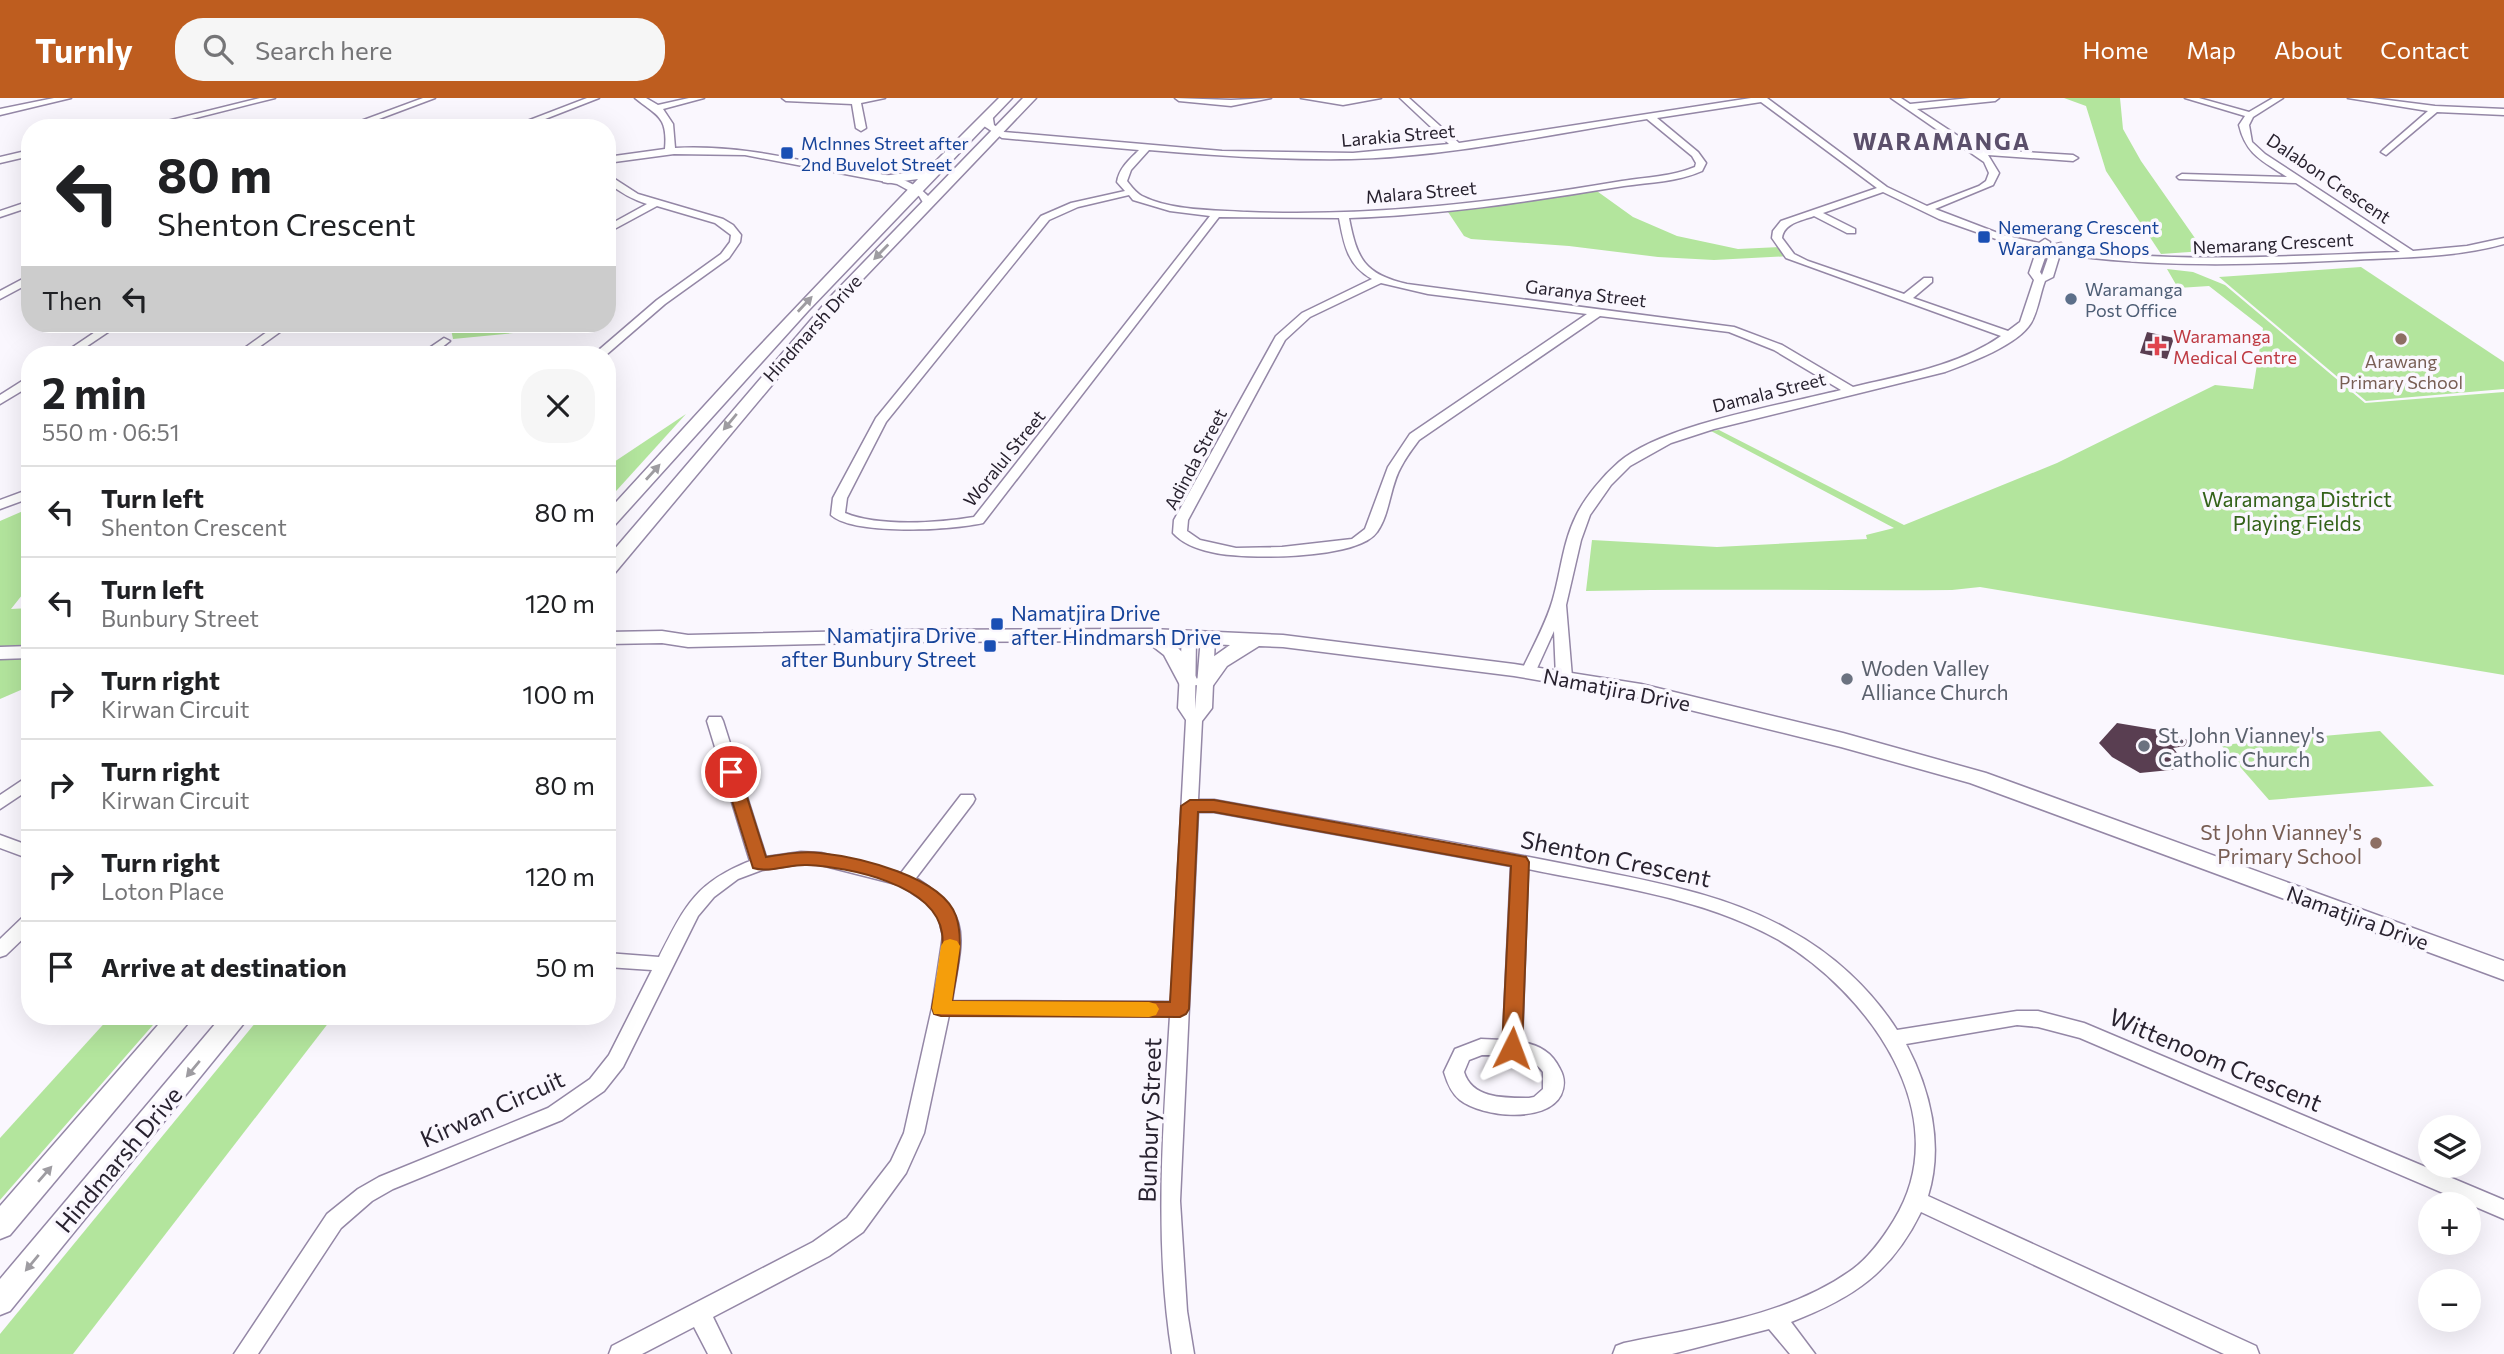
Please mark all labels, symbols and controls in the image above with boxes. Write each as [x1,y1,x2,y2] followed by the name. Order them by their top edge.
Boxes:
[175,18,665,81] search box
[35,29,133,70] text: Turnly
[199,30,237,68] icon: search
[255,34,392,65] text: Search here
[2083,35,2149,64] text: Home
[2187,35,2236,64] text: Map
[2274,35,2342,64] text: About
[2380,35,2469,64] text: Contact
[1340,119,1456,151] street label: Larakia Street
[1853,127,2031,155] district label: WARAMANGA
[2263,128,2395,228] street label: Dalabon Crescent
[801,132,969,175] place label: McInnes Street after 2nd Buvelot Street
[157,143,272,203] text: 80 m
[779,145,795,161] marker: McInnes Street after 2nd Buvelot Street
[42,147,133,238] icon: left
[1365,176,1477,208] street label: Malara Street
[157,203,416,243] text: Shenton Crescent
[1998,216,2159,259] place label: Nemerang Crescent Waramanga Shops
[2192,228,2354,258] street label: Nemarang Crescent
[1976,229,1992,245] marker: Nemerang Crescent Waramanga Shops
[872,243,889,260] one-way arrow
[758,270,866,386] street label: Hindmarsh Drive
[1524,275,1648,311] street label: Garanya Street
[2085,278,2183,321] place label: Waramanga Post Office
[116,280,154,318] icon: left
[42,284,102,315] text: Then
[2063,291,2079,307] marker: Waramanga Post Office
[797,296,813,313] one-way arrow
[2173,325,2297,368] place label: Waramanga Medical Centre
[2393,331,2409,347] marker: Arawang Primary School
[2147,336,2167,356] marker: Waramanga Medical Centre
[2339,350,2463,393] place label: Arawang Primary School
[42,366,147,418] text: 2 min
[1710,367,1828,417] street label: Damala Street
[521,369,595,443] button: close
[958,405,1050,511] street label: Woralul Street
[1159,405,1231,513] street label: Adinda Street
[723,413,738,430] one-way arrow
[42,418,180,446] text: 550 m · 06:51
[644,464,660,481] one-way arrow
[101,482,204,513] text: Turn left
[2202,486,2392,535] park label: Waramanga District Playing Fields
[42,493,80,531] icon: left
[535,496,595,527] text: 80 m
[101,513,287,541] text: Shenton Crescent
[101,573,204,604] text: Turn left
[42,584,80,622] icon: left
[525,587,595,618] text: 120 m
[1011,600,1221,649] place label: Namatjira Drive after Hindmarsh Drive
[101,604,259,632] text: Bunbury Street
[989,616,1005,632] marker: Namatjira Drive after Hindmarsh Drive
[781,622,976,671] place label: Namatjira Drive after Bunbury Street
[982,638,998,654] marker: Namatjira Drive after Bunbury Street
[1861,655,2009,704] place label: Woden Valley Alliance Church
[1541,662,1693,716] street label: Namatjira Drive
[101,664,220,695] text: Turn right
[1839,671,1855,687] marker: Woden Valley Alliance Church
[42,675,80,713] icon: right
[522,678,595,709] text: 100 m
[101,695,249,723] text: Kirwan Circuit
[2158,722,2325,771] place label: St. John Vianney's Catholic Church
[2136,738,2152,754] marker: St. John Vianney's Catholic Church
[701,742,761,802] pin
[712,753,750,791] icon: arrive
[101,755,220,786] text: Turn right
[42,766,80,804] icon: right
[535,769,595,800] text: 80 m
[101,786,249,814] text: Kirwan Circuit
[2200,819,2362,868] place label: St John Vianney's Primary School
[1518,824,1714,892] street label: Shenton Crescent
[2368,835,2384,851] marker: St John Vianney's Primary School
[101,846,220,877] text: Turn right
[42,857,80,895] icon: right
[525,860,595,891] text: 120 m
[101,877,224,905] text: Loton Place
[2284,880,2432,954] street label: Namatjira Drive
[42,948,80,986] icon: arrive
[101,951,347,982] text: Arrive at destination
[535,951,595,982] text: 50 m
[2105,1001,2327,1117] street label: Wittenoom Crescent
[1475,1011,1549,1085] position arrow
[1132,1037,1166,1203] street label: Bunbury Street
[185,1060,200,1078] one-way arrow
[415,1063,569,1153] street label: Kirwan Circuit
[48,1080,188,1238] street label: Hindmarsh Drive
[2418,1115,2481,1332] map controls
[2418,1115,2481,1178] button: layers
[37,1165,53,1183] one-way arrow
[2418,1192,2481,1255] button: +
[24,1254,39,1272] one-way arrow
[2418,1269,2481,1332] button: −

